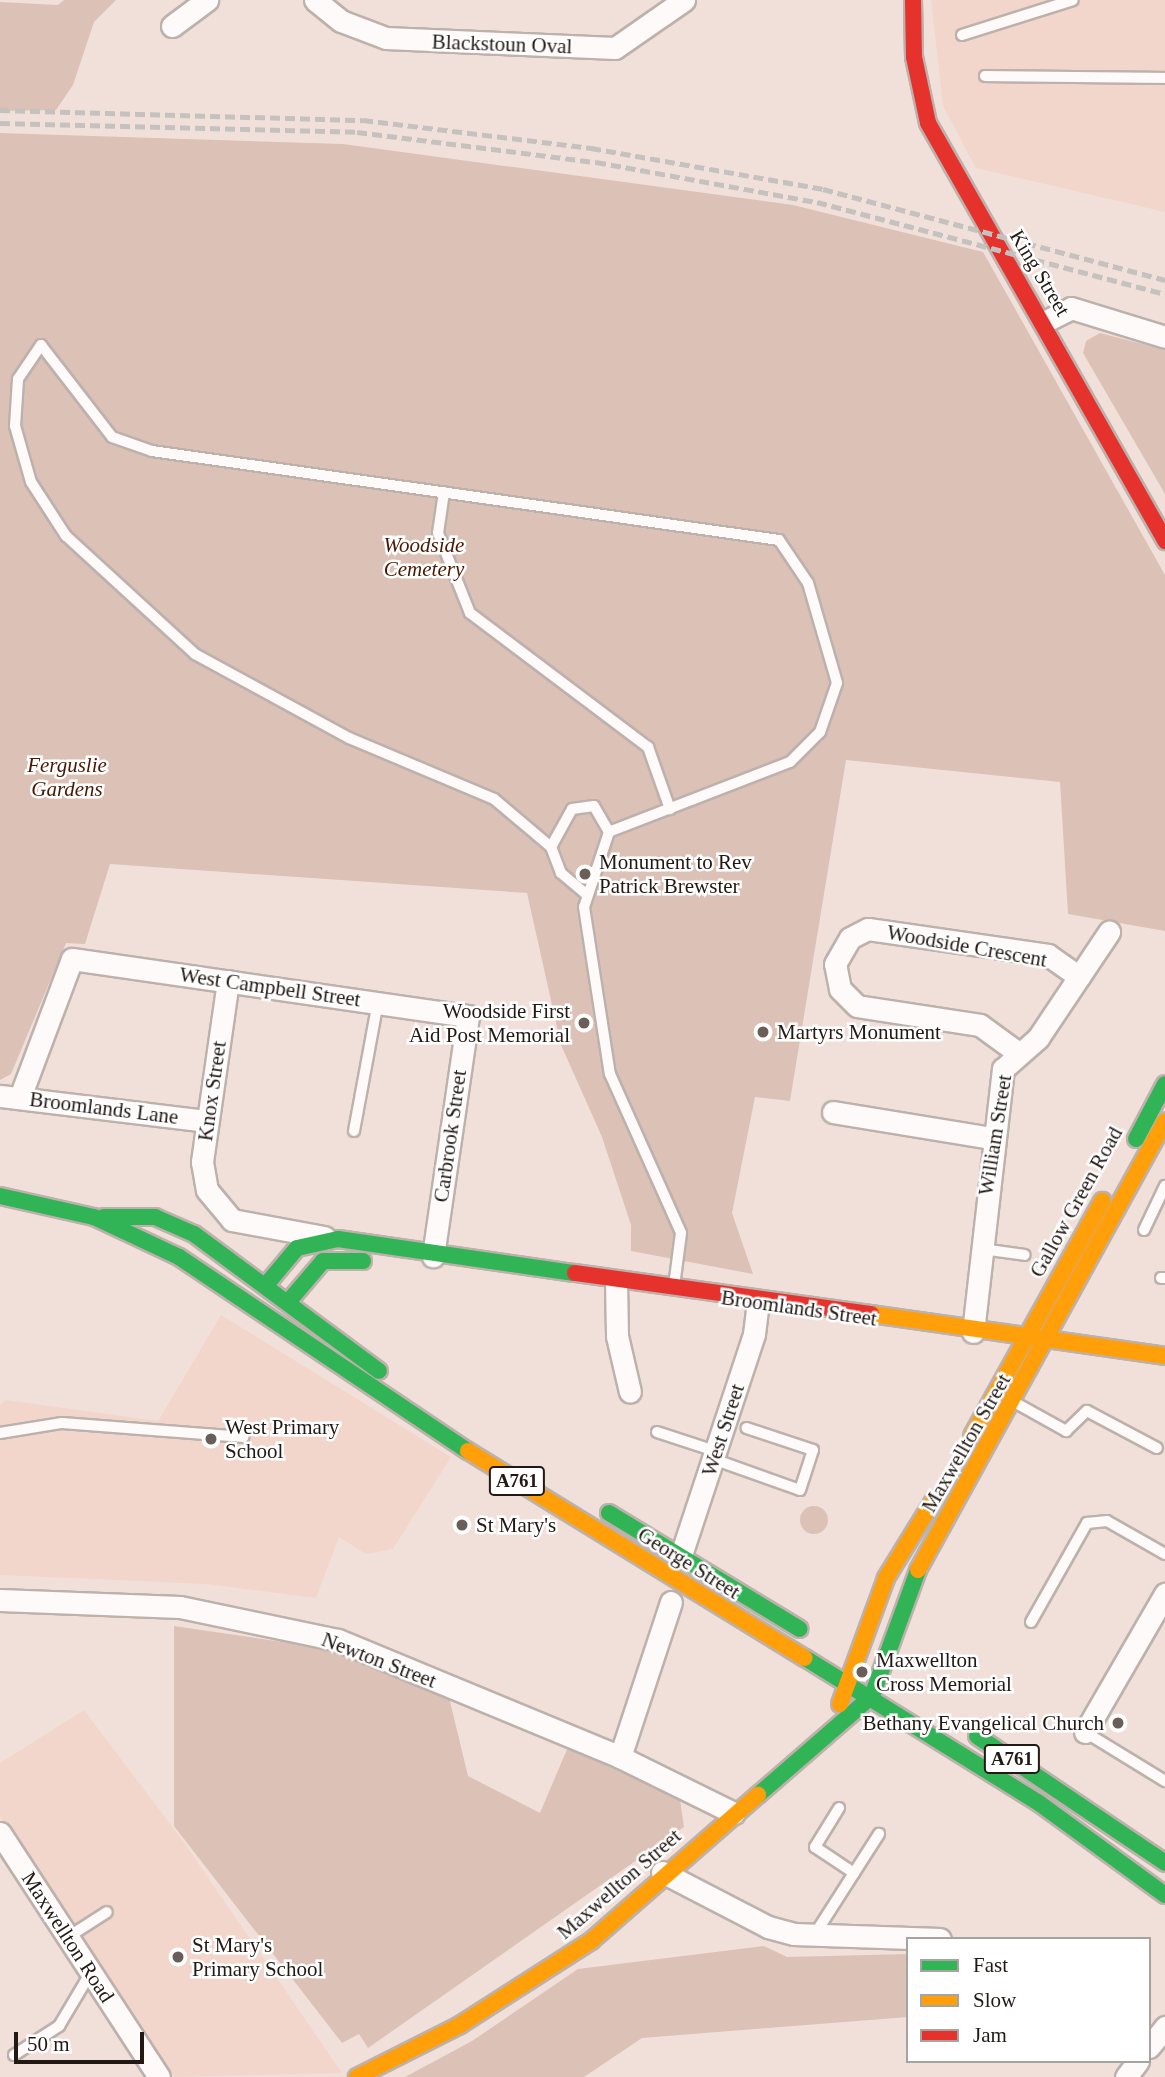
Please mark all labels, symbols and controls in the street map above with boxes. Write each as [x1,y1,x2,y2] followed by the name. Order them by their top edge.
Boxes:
[431,29,573,59] street label: Blackstoun Oval
[1004,225,1076,321] street label: King Street
[384,532,464,582] park label: Woodside Cemetery
[27,752,107,802] park label: Ferguslie Gardens
[599,849,752,899] place label: Monument to Rev Patrick Brewster
[577,866,593,882] marker: Monument to Rev Patrick Brewster
[885,920,1049,972] street label: Woodside Crescent
[178,962,362,1012] street label: West Campbell Street
[409,998,570,1048] place label: Woodside First Aid Post Memorial
[576,1015,592,1031] marker: Woodside First Aid Post Memorial
[777,1019,941,1045] place label: Martyrs Monument
[755,1024,771,1040] marker: Martyrs Monument
[193,1039,231,1143] street label: Knox Street
[428,1068,472,1204] street label: Carbrook Street
[973,1073,1017,1197] street label: William Street
[28,1086,180,1130] street label: Broomlands Lane
[1024,1122,1128,1282] street label: Gallow Green Road
[720,1285,878,1331] street label: Broomlands Street
[916,1369,1016,1517] street label: Maxwellton Street
[696,1381,750,1479] street label: West Street
[225,1414,339,1464] place label: West Primary School
[203,1431,219,1447] marker: West Primary School
[487,1466,547,1497] road number: A761
[476,1512,556,1538] place label: St Mary's
[454,1517,470,1533] marker: St Mary's
[633,1522,745,1604] street label: George Street
[318,1627,440,1693] street label: Newton Street
[876,1647,1012,1697] place label: Maxwellton Cross Memorial
[854,1664,870,1680] marker: Maxwellton Cross Memorial
[863,1710,1104,1736] place label: Bethany Evangelical Church
[1110,1715,1126,1731] marker: Bethany Evangelical Church
[982,1744,1042,1774] road number: A761
[552,1823,686,1945] street label: Maxwellton Street
[16,1867,120,2007] street label: Maxwellton Road
[192,1932,323,1982] place label: St Mary's Primary School
[906,1937,1151,2063] legend
[170,1949,186,1965] marker: St Mary's Primary School
[973,1953,1008,1977] text: Fast
[973,1988,1016,2012] text: Slow
[18,2018,147,2062] scale bar
[973,2023,1007,2047] text: Jam
[27,2032,70,2056] text: 50 m

